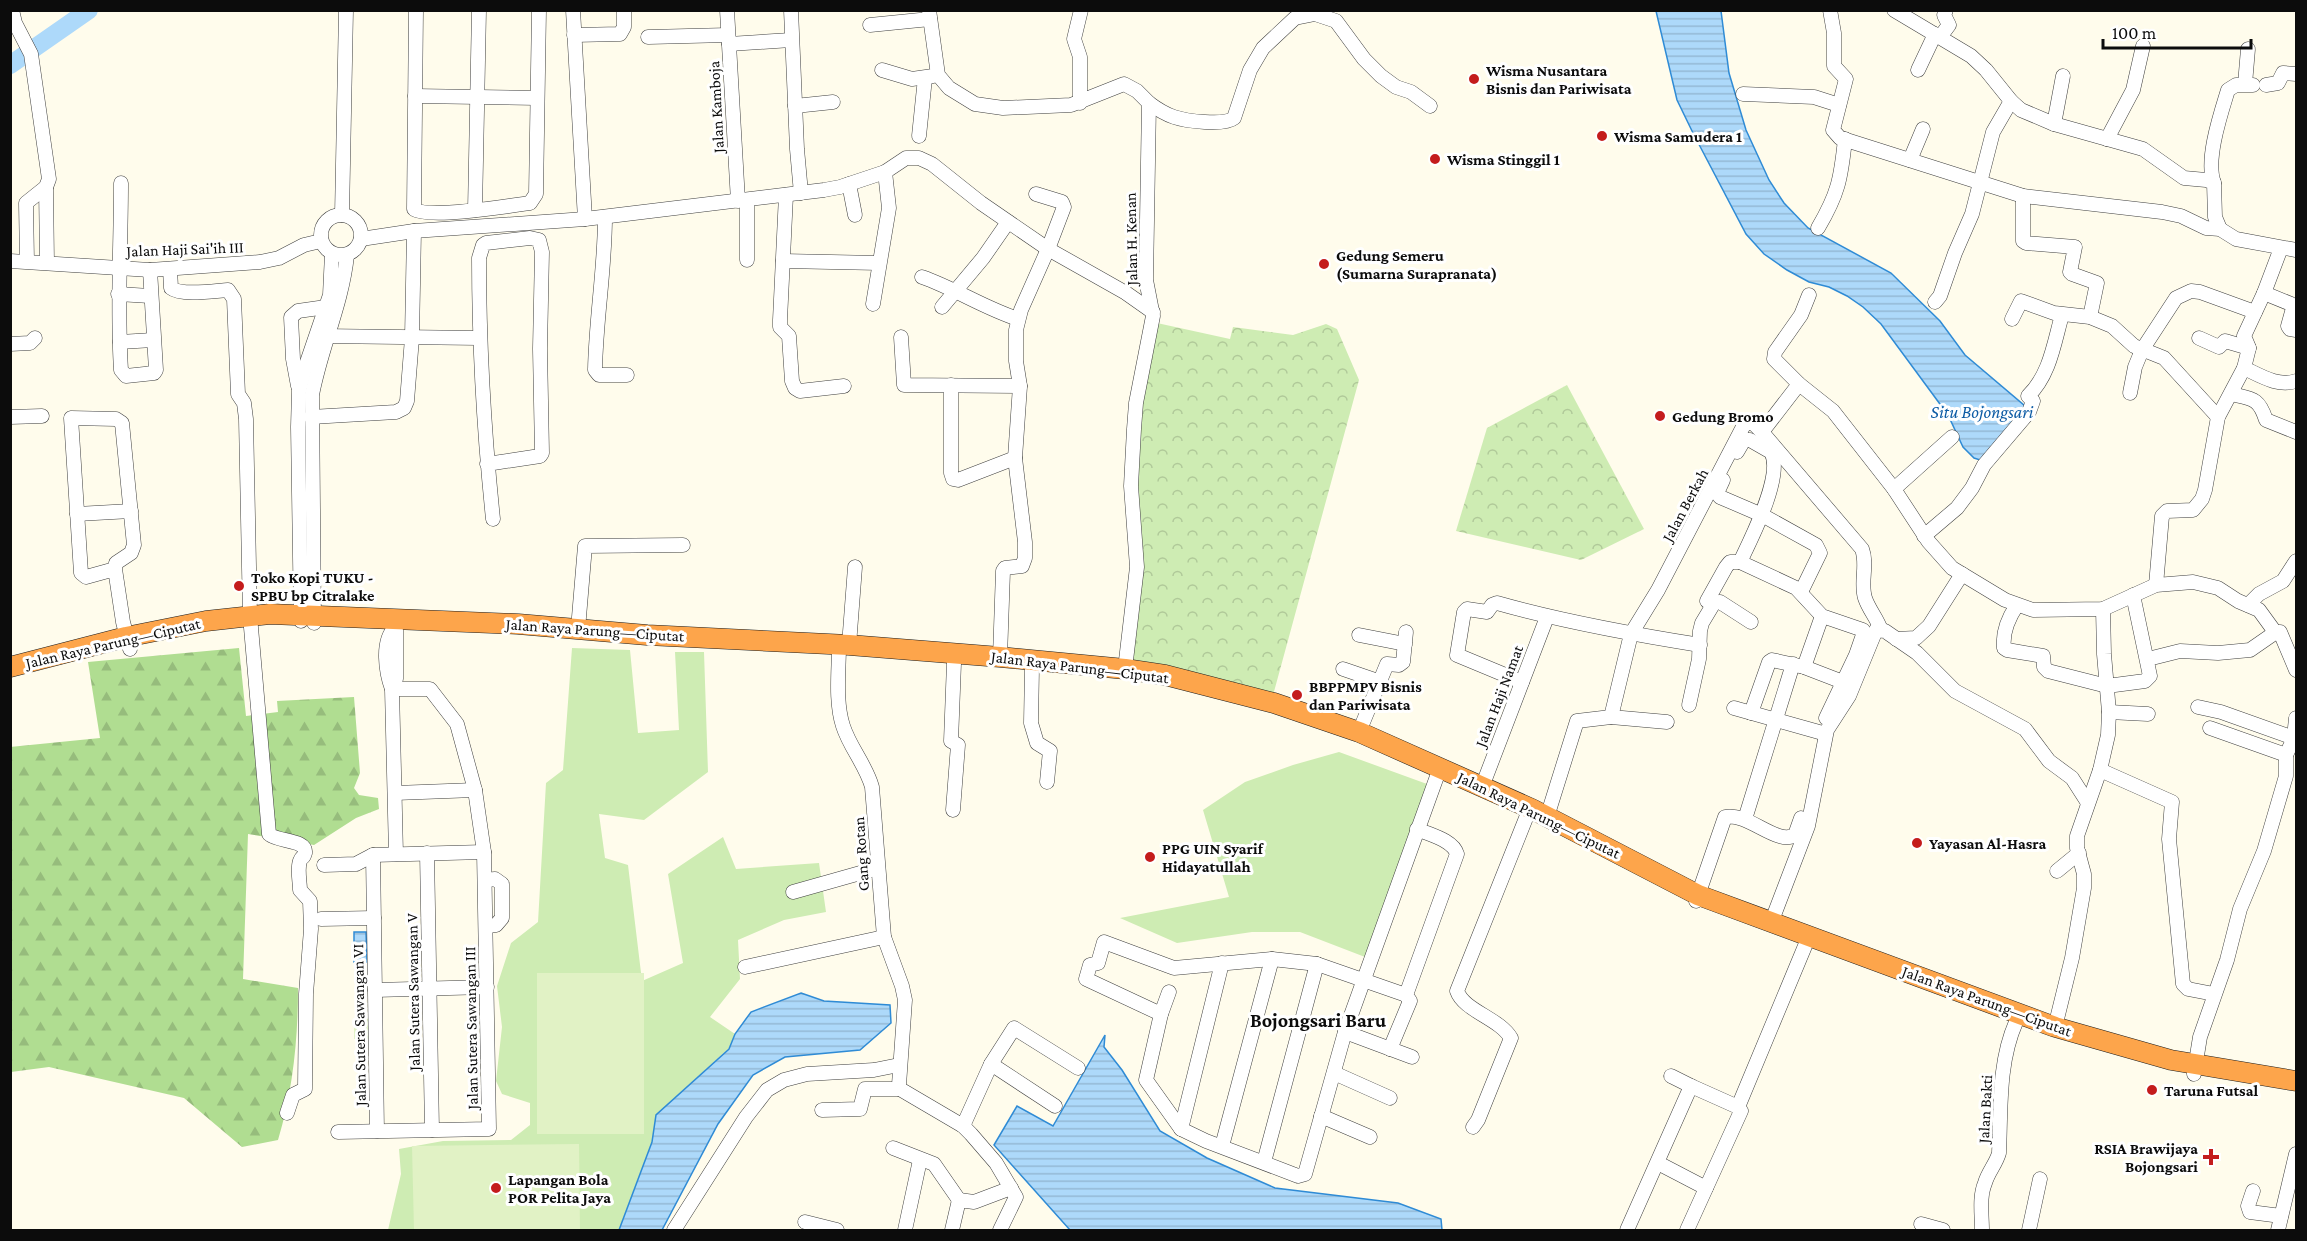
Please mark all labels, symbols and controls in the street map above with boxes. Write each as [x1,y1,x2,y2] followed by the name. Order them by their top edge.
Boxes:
[2103,12,2252,50] scale bar
[2112,23,2157,43] text: 100 m
[705,60,728,155] street label: Jalan Kamboja
[1485,62,1632,97] place label: Wisma Nusantara Bisnis dan Pariwisata
[1467,72,1481,86] marker: Wisma Nusantara Bisnis dan Pariwisata
[1613,128,1742,145] place label: Wisma Samudera 1
[1595,129,1609,143] marker: Wisma Samudera 1
[1446,151,1560,168] place label: Wisma Stinggil 1
[1428,152,1442,166] marker: Wisma Stinggil 1
[1122,192,1141,288] street label: Jalan H. Kenan
[124,238,244,261] street label: Jalan Haji Sai'ih III
[1336,247,1497,283] place label: Gedung Semeru (Sumarna Surapranata)
[1317,257,1331,271] marker: Gedung Semeru (Sumarna Surapranata)
[1931,402,2034,423] water label: Situ Bojongsari
[1672,408,1774,425] place label: Gedung Bromo
[1653,409,1667,423] marker: Gedung Bromo
[1658,465,1712,547] street label: Jalan Berkah
[251,569,375,604] place label: Toko Kopi TUKU - SPBU bp Citralake
[232,579,246,593] marker: Toko Kopi TUKU - SPBU bp Citralake
[22,614,203,673] street label: Jalan Raya Parung—Ciputat
[503,615,685,646] street label: Jalan Raya Parung—Ciputat
[1471,642,1527,752] street label: Jalan Haji Namat
[988,647,1170,687] street label: Jalan Raya Parung—Ciputat
[1309,678,1422,713] place label: BBPPMPV Bisnis dan Pariwisata
[1290,688,1304,702] marker: BBPPMPV Bisnis dan Pariwisata
[1453,767,1624,863] street label: Jalan Raya Parung—Ciputat
[850,816,873,892] street label: Gang Rotan
[1929,835,2046,852] place label: Yayasan Al-Hasra
[1910,836,1924,850] marker: Yayasan Al-Hasra
[1162,840,1265,875] place label: PPG UIN Syarif Hidayatullah
[1143,850,1157,864] marker: PPG UIN Syarif Hidayatullah
[403,912,424,1073] street label: Jalan Sutera Sawangan V
[349,943,370,1108] street label: Jalan Sutera Sawangan VI
[461,946,482,1112] street label: Jalan Sutera Sawangan III
[1898,962,2075,1041] street label: Jalan Raya Parung—Ciputat
[1250,1009,1387,1032] district label: Bojongsari Baru
[1975,1074,1996,1146] street label: Jalan Bakti
[2164,1082,2258,1099] place label: Taruna Futsal
[2145,1083,2159,1097] marker: Taruna Futsal
[2094,1140,2198,1176] place label: RSIA Brawijaya Bojongsari
[2202,1148,2220,1166] marker: RSIA Brawijaya Bojongsari
[508,1171,611,1206] place label: Lapangan Bola POR Pelita Jaya
[489,1181,503,1195] marker: Lapangan Bola POR Pelita Jaya

